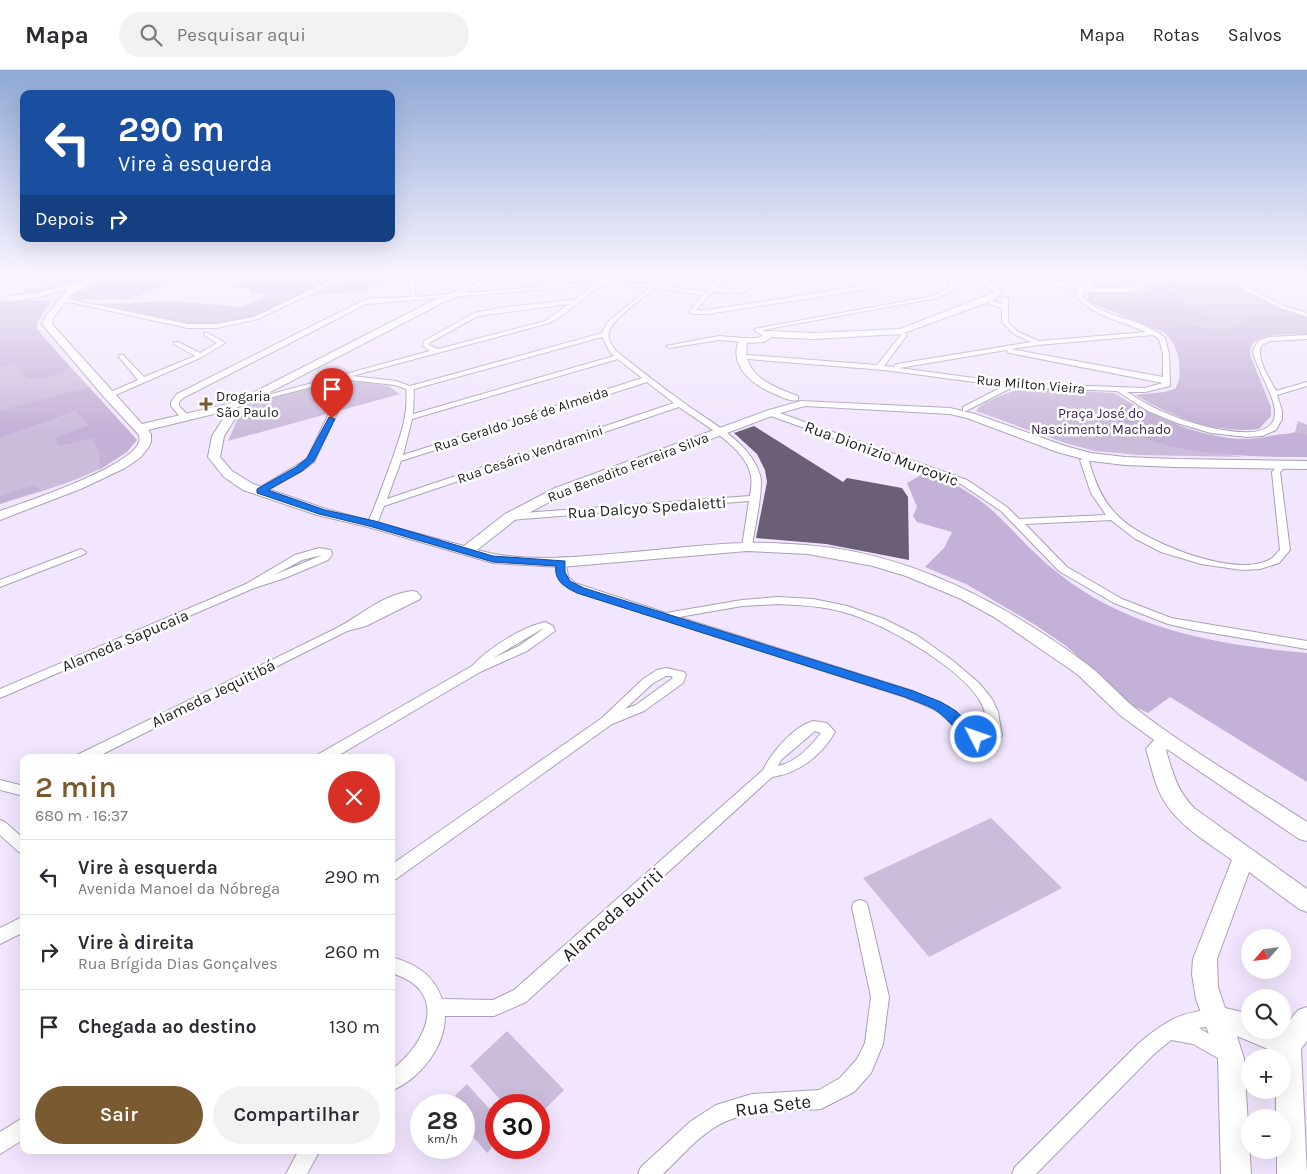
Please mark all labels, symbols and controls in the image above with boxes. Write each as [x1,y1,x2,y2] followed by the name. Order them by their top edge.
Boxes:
[119,12,469,57] search box
[25,21,89,49] text: Mapa
[137,21,165,49] icon: search
[177,24,306,46] text: Pesquisar aqui
[1079,24,1125,46] text: Mapa
[1153,24,1200,46] text: Rotas
[1228,24,1282,46] text: Salvos
[118,109,225,150] text: 290 m
[35,110,100,175] icon: left
[118,151,272,177] text: Vire à esquerda
[104,205,132,233] icon: right
[35,208,94,230] text: Depois
[311,368,353,419] pin
[976,371,1086,398] street label: Rua Milton Vieira
[318,375,346,403] icon: arrive
[432,383,611,456] street label: Rua Geraldo José de Almeida
[216,388,279,421] place label: Drogaria São Paulo
[200,398,212,410] marker: Drogaria São Paulo
[1031,405,1171,438] park label: Praça José do Nascimento Machado
[802,417,961,490] street label: Rua Dionizio Murcovic
[455,422,605,487] street label: Rua Cesário Vendramini
[545,429,711,506] street label: Rua Benedito Ferreira Silva
[567,492,727,523] street label: Rua Dalcyo Spedaletti
[59,605,191,676] street label: Alameda Sapucaia
[148,655,278,732] street label: Alameda Jequitibá
[949,710,1001,762] position arrow
[35,769,117,805] text: 2 min
[328,771,380,823] button: close
[35,806,128,825] text: 680 m · 16:37
[78,857,218,879] text: Vire à esquerda
[35,863,63,891] icon: left
[557,863,668,966] street label: Alameda Buriti
[324,866,380,888] text: 290 m
[78,879,280,898] text: Avenida Manoel da Nóbrega
[1241,929,1291,979] north arrow
[1241,929,1291,1159] map controls
[78,932,194,954] text: Vire à direita
[35,938,63,966] icon: right
[325,941,380,963] text: 260 m
[78,954,278,973] text: Rua Brígida Dias Gonçalves
[1241,989,1291,1039] button: search
[35,1013,63,1041] icon: arrive
[78,1016,256,1038] text: Chegada ao destino
[329,1016,380,1038] text: 130 m
[1241,1049,1291,1099] button: +
[35,1086,203,1144] button: Sair
[213,1086,380,1144] button: Compartilhar
[734,1090,812,1122] street label: Rua Sete
[485,1094,550,1159] speed limit sign: 30
[427,1106,458,1135] text: 28
[1241,1109,1291,1159] button: −
[427,1132,458,1146] text: km/h

